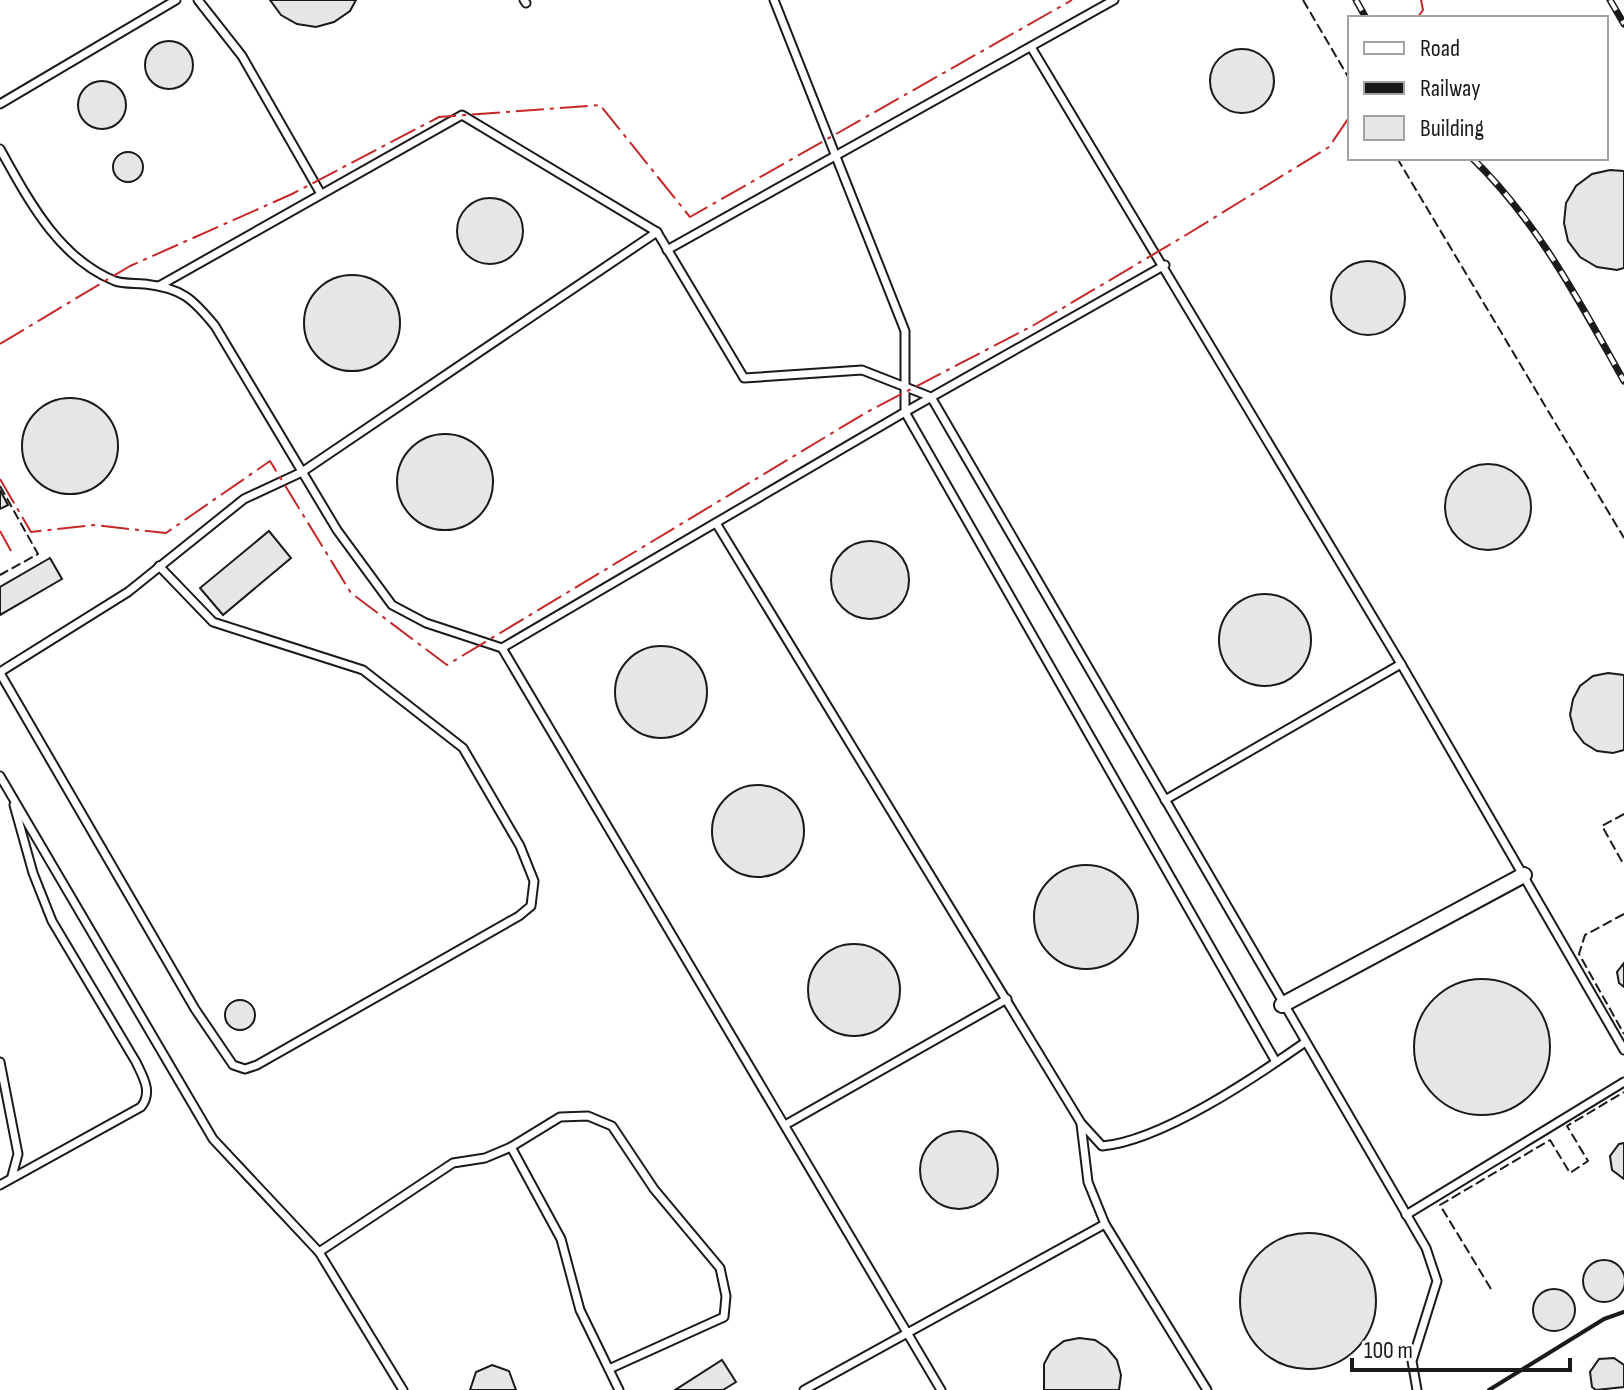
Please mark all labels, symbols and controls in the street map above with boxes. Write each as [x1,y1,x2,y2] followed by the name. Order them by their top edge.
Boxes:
[1348,16,1608,160] legend
[1420,34,1460,63] text: Road
[1420,74,1480,103] text: Railway
[1420,114,1484,143] text: Building
[1352,1322,1570,1372] scale bar
[1364,1336,1413,1365] text: 100 m

